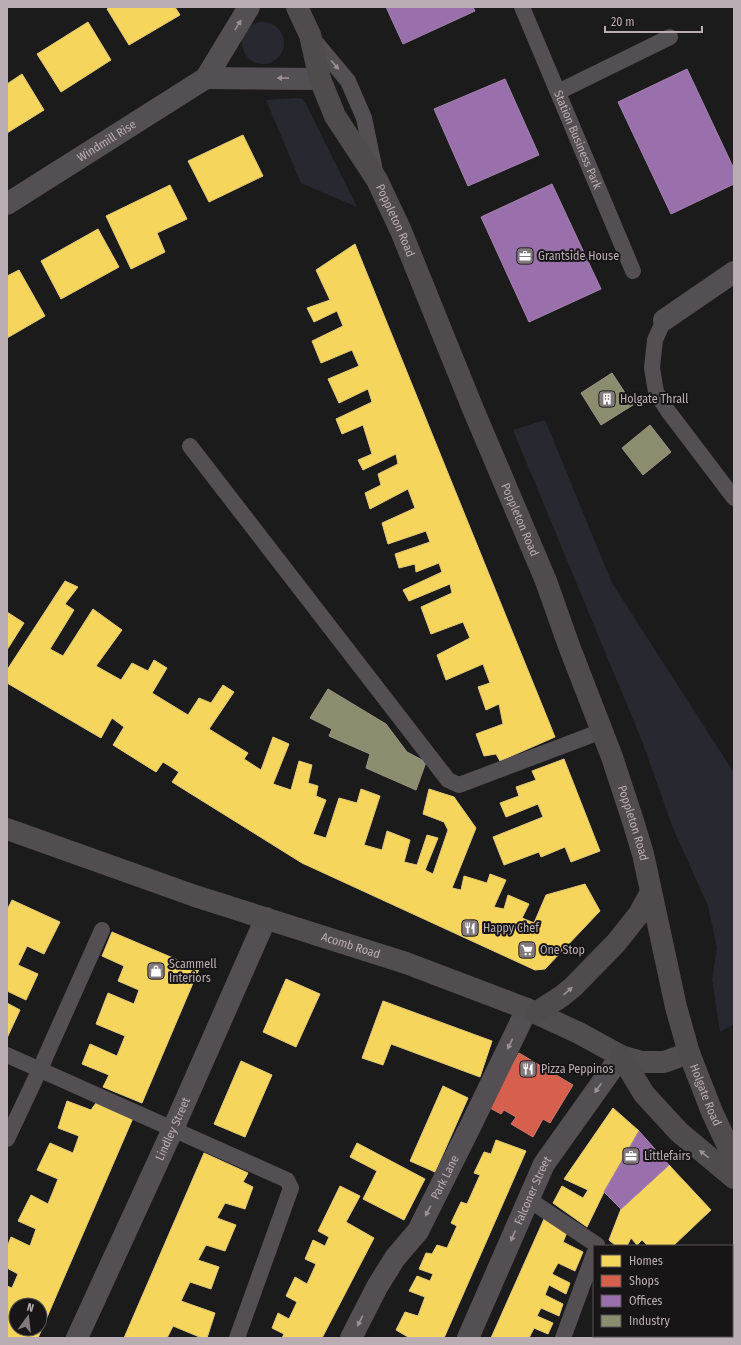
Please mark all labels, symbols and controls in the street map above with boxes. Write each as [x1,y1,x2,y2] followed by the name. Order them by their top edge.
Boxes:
[605,8,702,34] scale bar
[611,15,635,29] text: 20 m
[234,20,242,30] one-way arrow
[330,60,339,71] one-way arrow
[277,75,289,82] one-way arrow
[551,88,605,192] street label: Station Business Park
[75,117,139,165] street label: Windmill Rise
[373,182,418,259] street label: Poppleton Road
[515,246,535,266] office icon: Grantside House
[538,249,619,263] place label: Grantside House
[597,389,617,409] building icon: Holgate Thrall
[620,392,688,406] place label: Holgate Thrall
[498,481,542,558] street label: Poppleton Road
[615,784,651,862] street label: Poppleton Road
[460,918,480,938] restaurant icon: Happy Chef
[483,921,540,935] place label: Happy Chef
[320,930,382,961] street label: Acomb Road
[517,940,537,960] supermarket icon: One Stop
[540,943,585,957] place label: One Stop
[169,957,217,985] place label: Scammell Interiors
[146,961,166,981] shop icon: Scammell Interiors
[563,986,574,995] one-way arrow
[507,1038,513,1049] one-way arrow
[518,1059,538,1079] restaurant icon: Pizza Peppinos
[541,1062,614,1076] place label: Pizza Peppinos
[687,1062,725,1128] street label: Holgate Road
[594,1083,602,1093] one-way arrow
[152,1095,193,1163] street label: Lindley Street
[621,1146,641,1166] office icon: Littlefairs
[644,1149,691,1163] place label: Littlefairs
[698,1150,709,1158] one-way arrow
[428,1153,462,1202] street label: Park Lane
[511,1153,554,1227] street label: Falconer Street
[425,1205,431,1216] one-way arrow
[509,1230,516,1242] one-way arrow
[593,1245,733,1337] legend
[629,1254,663,1268] text: Homes
[629,1274,659,1288] text: Shops
[629,1294,662,1308] text: Offices
[8,1297,48,1337] north arrow
[26,1301,35,1315] text: N
[629,1314,670,1328] text: Industry
[357,1315,363,1326] one-way arrow

